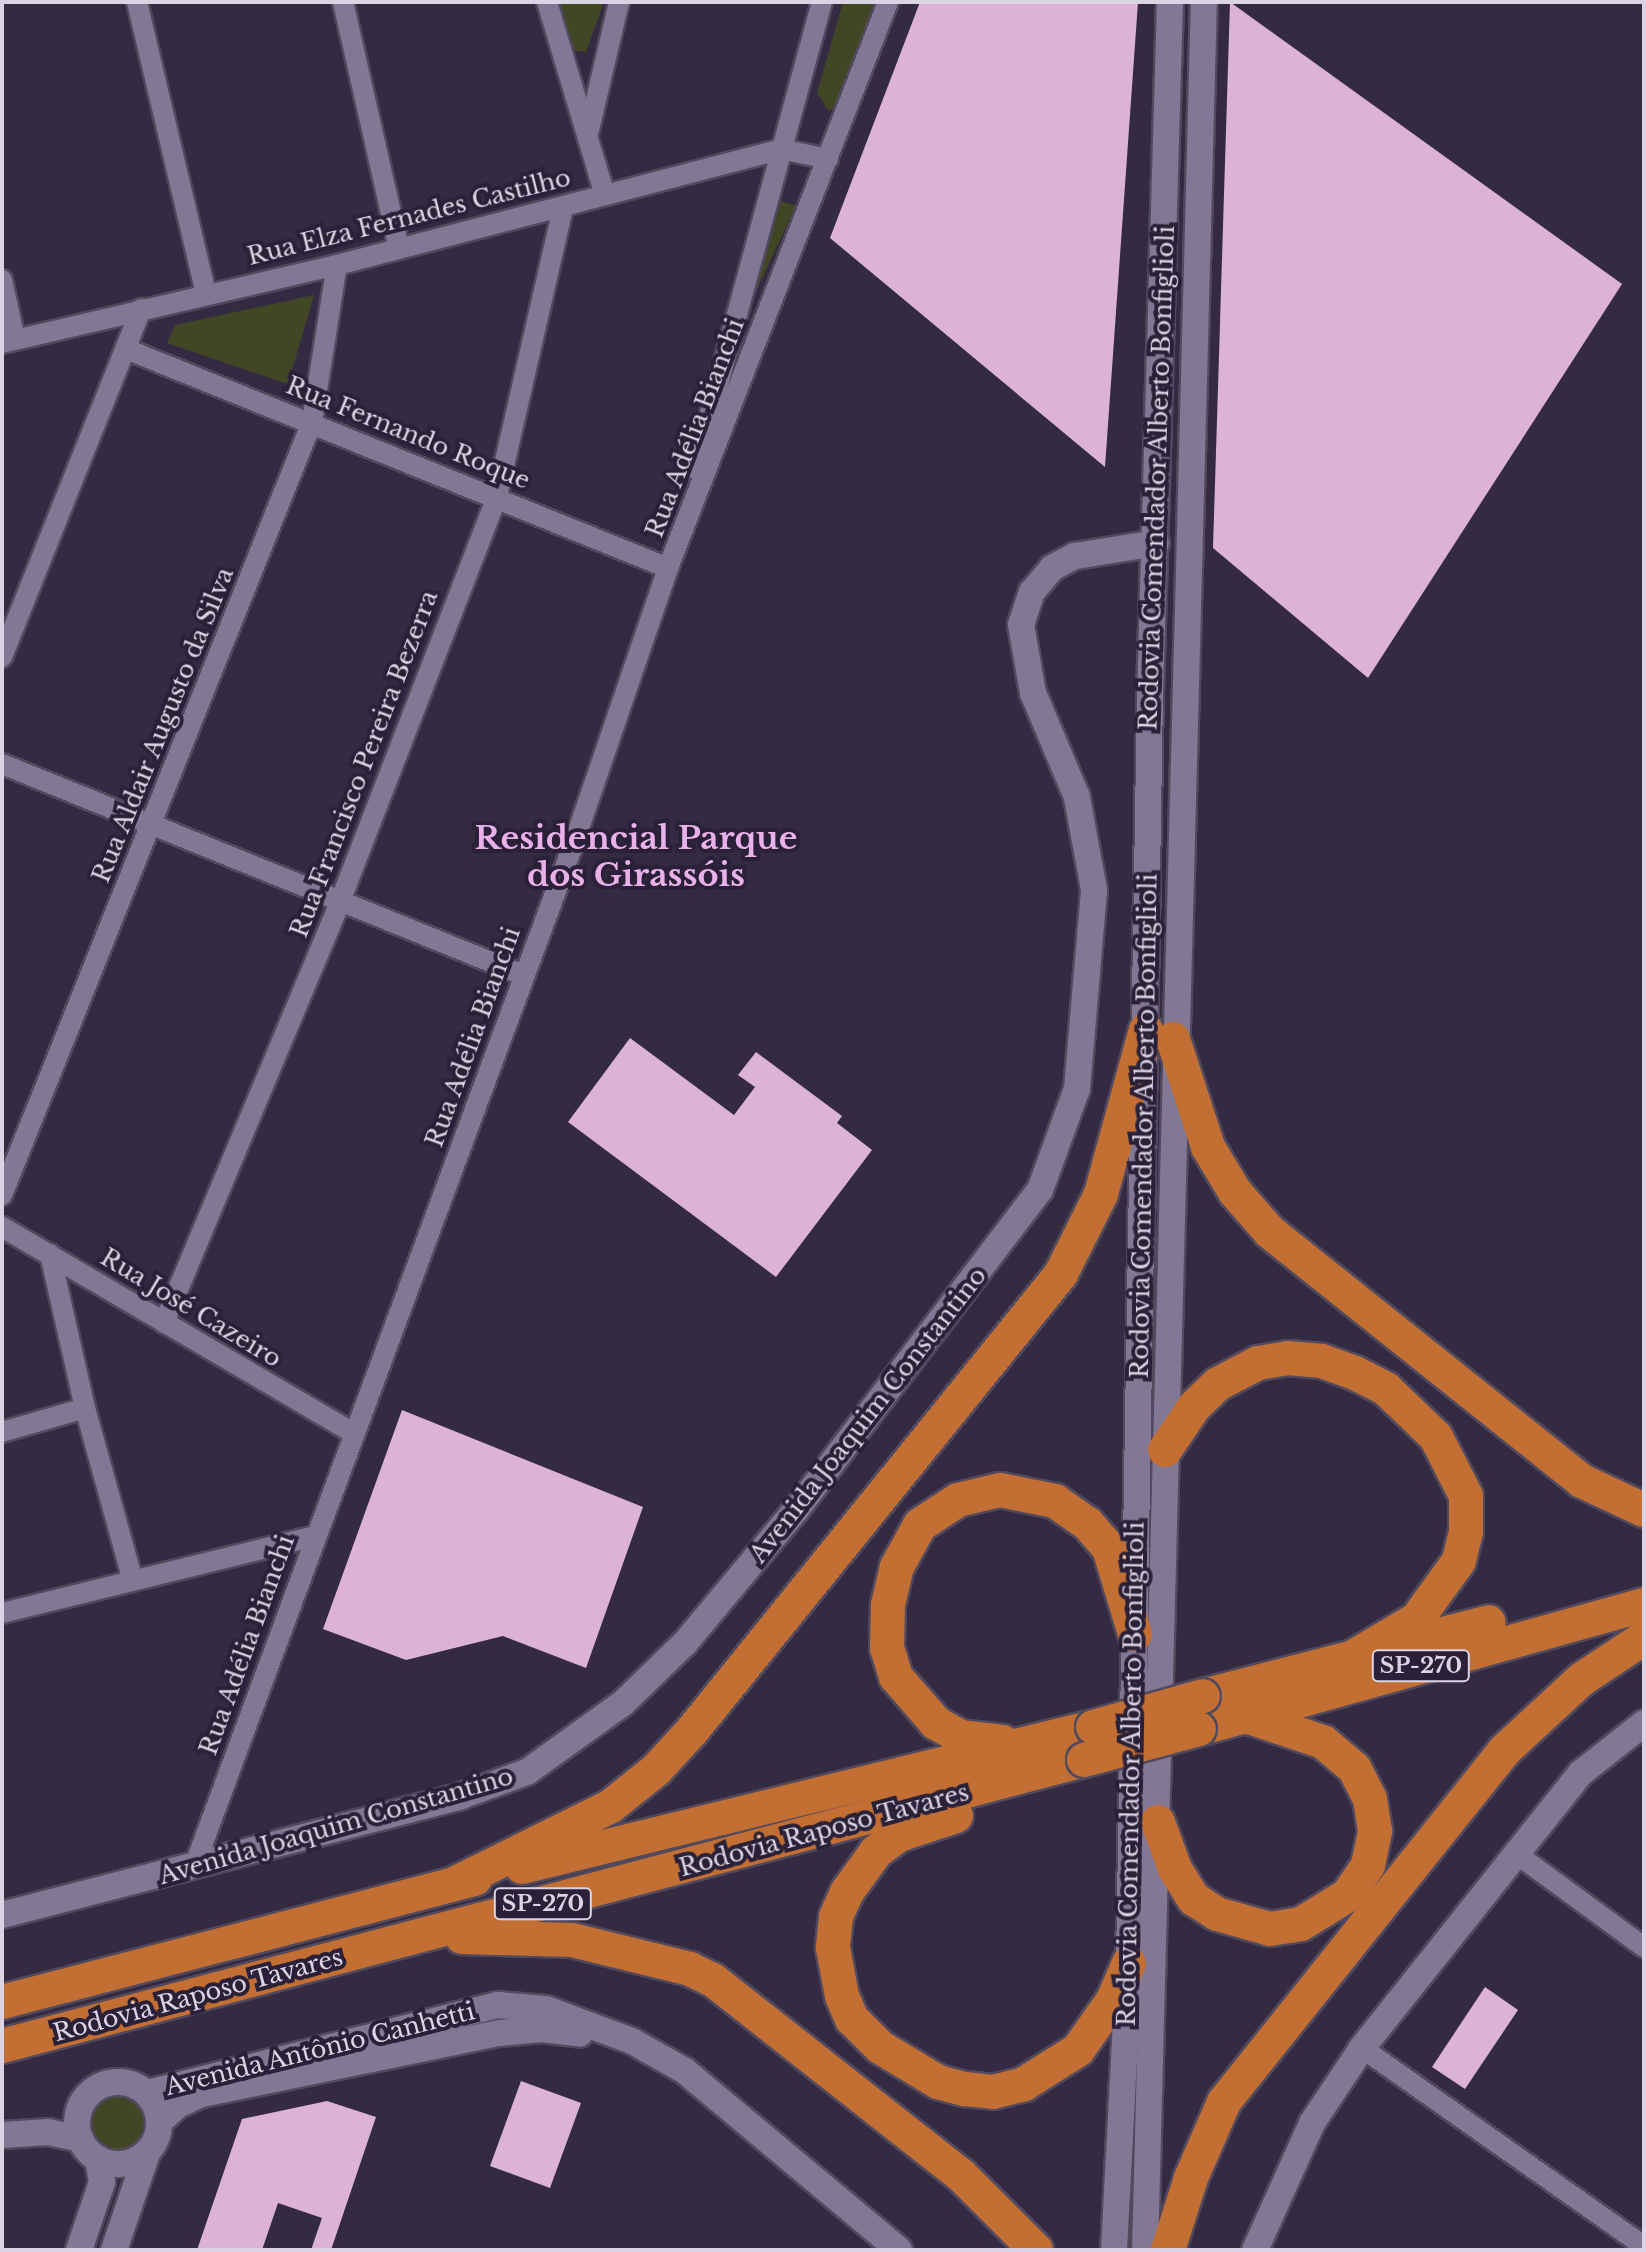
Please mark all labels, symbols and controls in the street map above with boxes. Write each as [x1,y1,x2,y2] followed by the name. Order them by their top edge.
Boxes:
[244,163,574,271] street label: Rua Elza Fernades Castilho
[1134,224,1180,732] street label: Rodovia Comendador Alberto Bonfiglioli
[640,314,750,542] street label: Rua Adélia Bianchi
[282,371,534,495] street label: Rua Fernando Roque
[86,562,240,888] street label: Rua Aldair Augusto da Silva
[284,586,444,942] street label: Rua Francisco Pereira Bezerra
[475,820,797,895] district label: Residencial Parque dos Girassóis
[1125,872,1163,1380] street label: Rodovia Comendador Alberto Bonfiglioli
[420,922,526,1152] street label: Rua Adélia Bianchi
[95,1243,287,1373] street label: Rua José Cazeiro
[744,1261,992,1569] street label: Avenida Joaquim Constantino
[1112,1520,1150,2028] street label: Rodovia Comendador Alberto Bonfiglioli
[194,1530,300,1760] street label: Rua Adélia Bianchi
[1371,1648,1471,1684] road number: SP-270
[156,1762,516,1890] street label: Avenida Joaquim Constantino
[676,1777,972,1883] street label: Rodovia Raposo Tavares
[493,1886,593,1922] road number: SP-270
[50,1942,346,2048] street label: Rodovia Raposo Tavares
[162,1996,478,2102] street label: Avenida Antônio Canhetti

